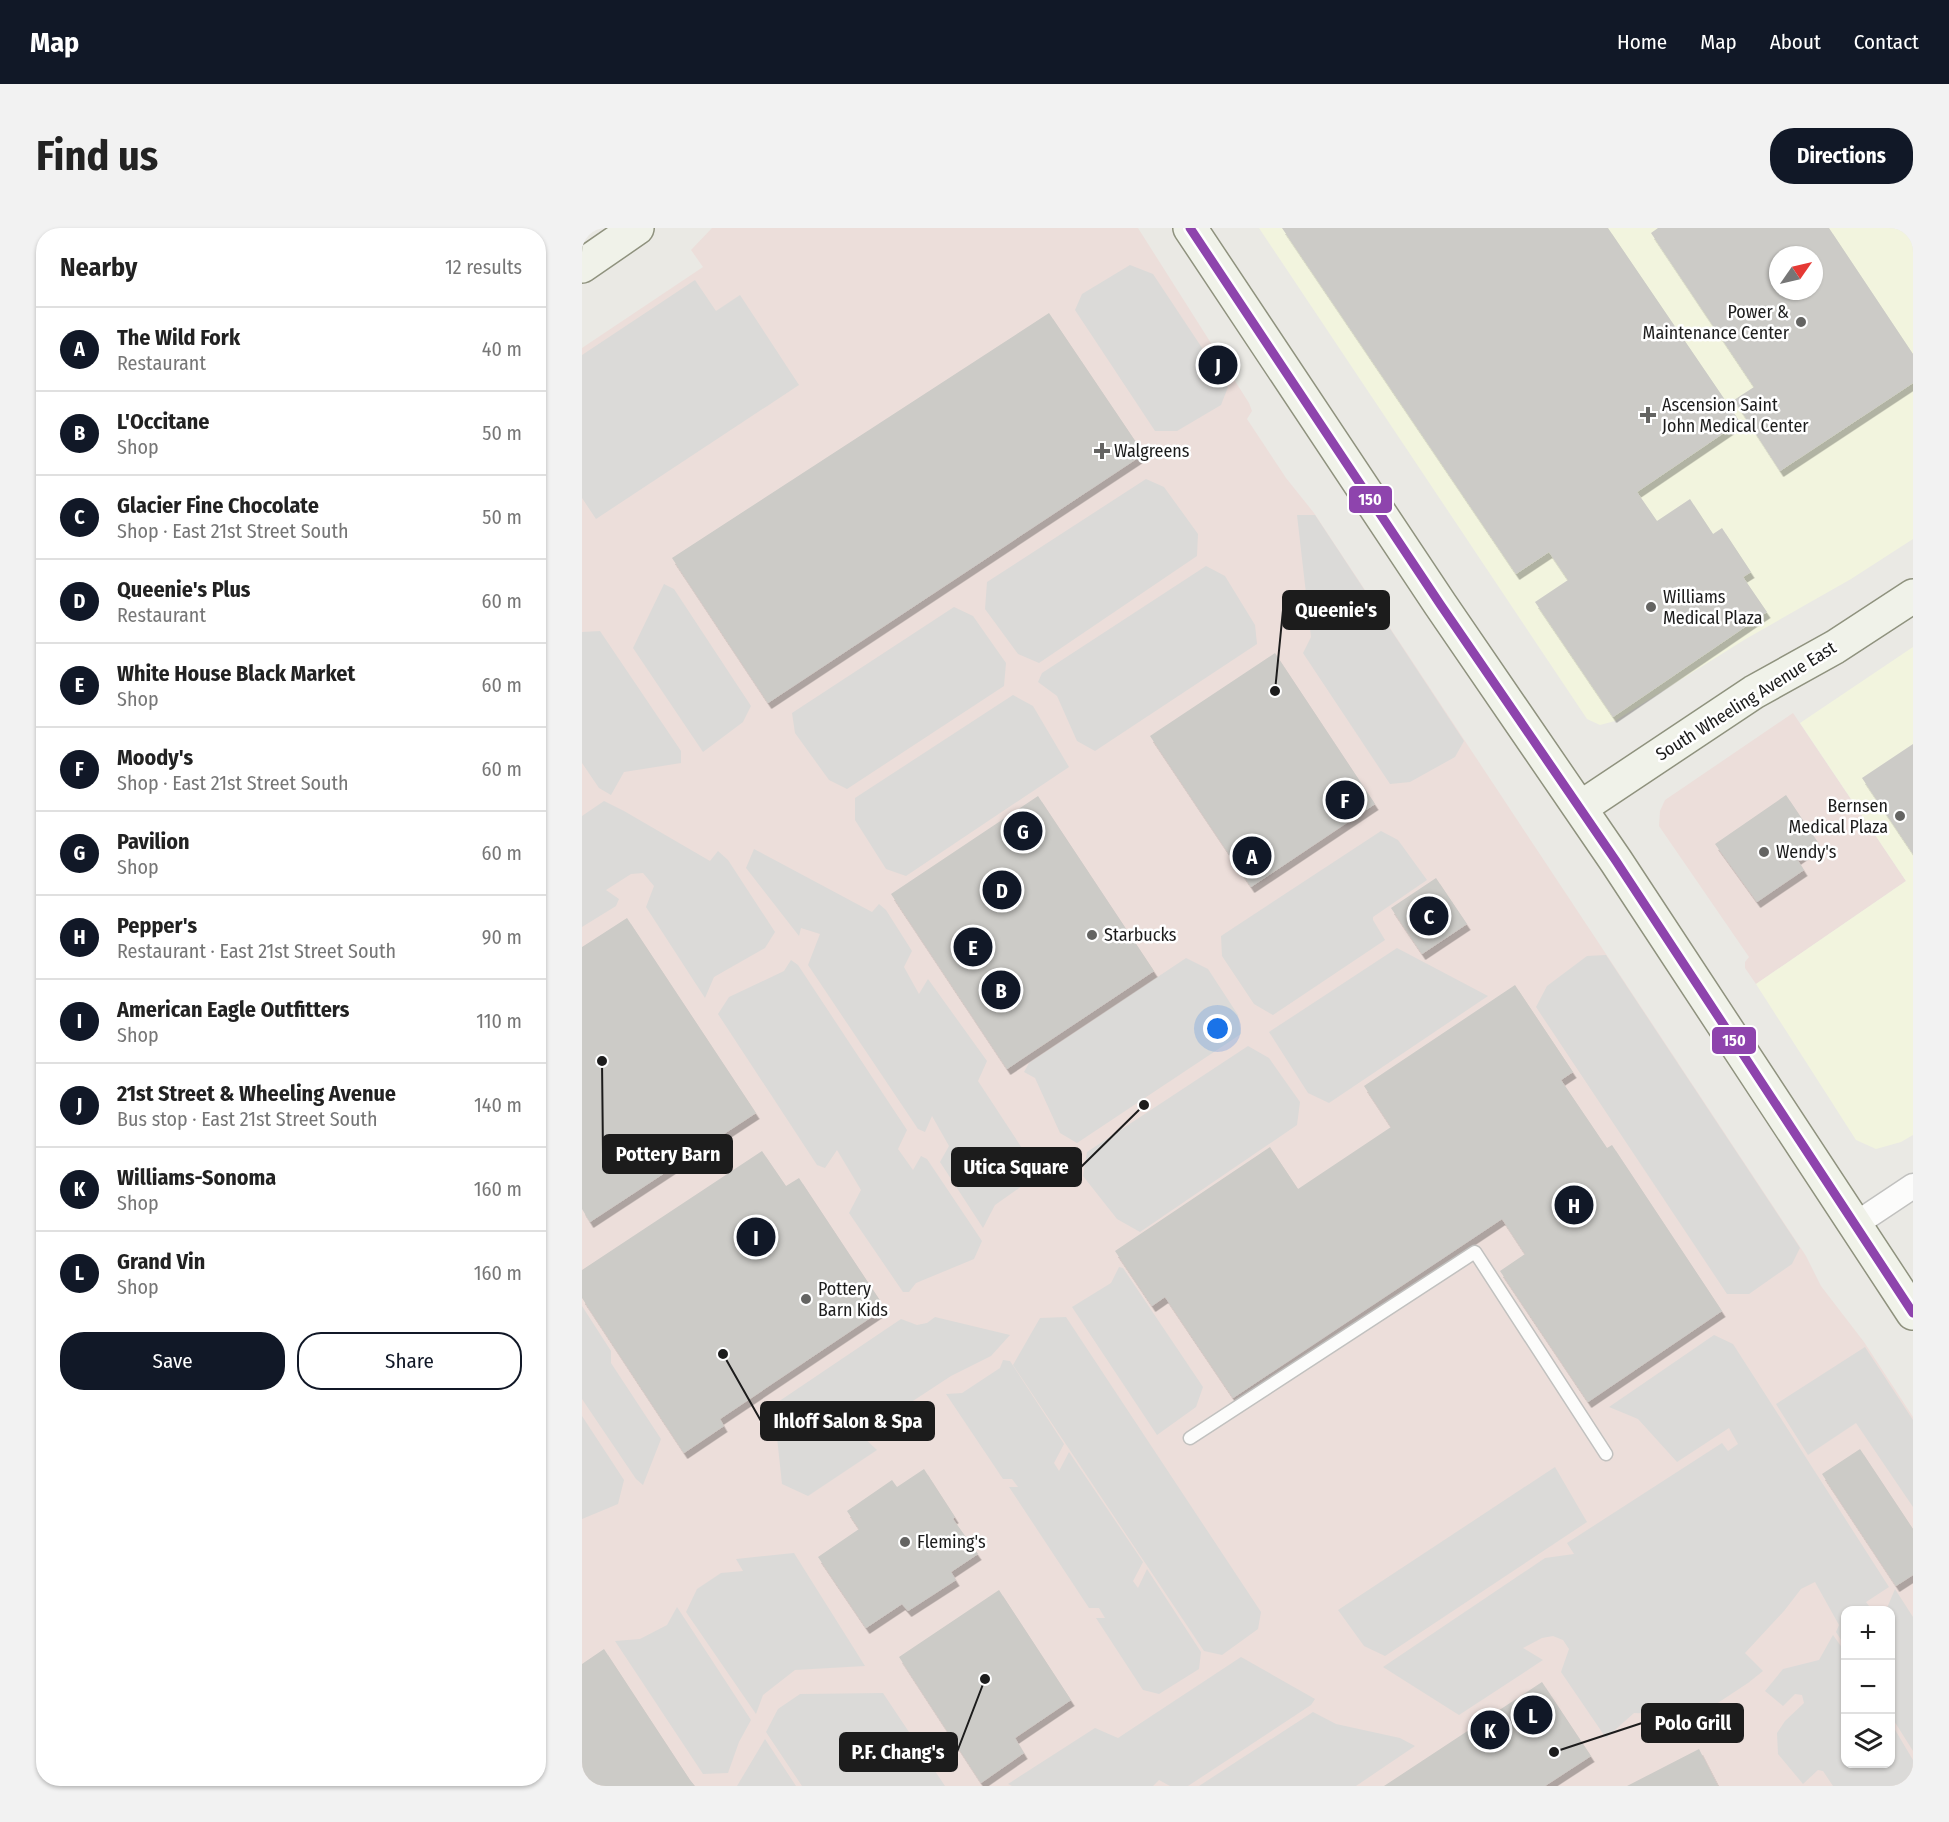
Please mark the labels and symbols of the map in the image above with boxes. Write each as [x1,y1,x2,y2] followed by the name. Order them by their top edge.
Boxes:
[1769,246,1823,300] north arrow
[1643,301,1790,344] place label: Power & Maintenance Center
[1794,315,1808,329] marker: Power & Maintenance Center
[1198,342,1238,388] pin: J
[1662,394,1809,437] place label: Ascension Saint John Medical Center
[1639,406,1657,424] marker: Ascension Saint John Medical Center
[1114,440,1190,462] place label: Walgreens
[1095,444,1109,458] marker: Walgreens
[1348,485,1393,514] line badge: 150
[1358,490,1382,509] text: 150
[1663,586,1763,629] place label: Williams Medical Plaza
[1283,591,1389,629] callout: Queenie's
[1295,598,1377,622] text: Queenie's
[1644,600,1658,614] marker: Williams Medical Plaza
[1652,636,1840,766] street label: South Wheeling Avenue East
[1326,778,1365,822] pin: F
[1789,795,1888,838] place label: Bernsen Medical Plaza
[1004,808,1042,854] pin: G
[1893,809,1907,823] marker: Bernsen Medical Plaza
[1232,834,1272,878] pin: A
[1776,841,1837,863] place label: Wendy's
[1757,845,1771,859] marker: Wendy's
[982,868,1022,912] pin: D
[1410,894,1448,938] pin: C
[954,924,992,970] pin: E
[1104,924,1177,946] place label: Starbucks
[1085,928,1099,942] marker: Starbucks
[982,968,1020,1012] pin: B
[1203,1014,1232,1043] your location
[1711,1026,1757,1055] line badge: 150
[1722,1031,1746,1050] text: 150
[603,1135,732,1173] callout: Pottery Barn
[616,1142,720,1166] text: Pottery Barn
[952,1148,1081,1186] callout: Utica Square
[963,1155,1069,1179] text: Utica Square
[1554,1182,1594,1228] pin: H
[736,1214,776,1260] pin: I
[818,1278,888,1321] place label: Pottery Barn Kids
[799,1292,813,1306] marker: Pottery Barn Kids
[761,1402,934,1440] callout: Ihloff Salon & Spa
[773,1409,923,1433] text: Ihloff Salon & Spa
[917,1531,986,1553] place label: Fleming's
[898,1535,912,1549] marker: Fleming's
[1514,1692,1552,1738] pin: L
[1642,1704,1743,1742] callout: Polo Grill
[1470,1708,1510,1752] pin: K
[1655,1711,1732,1735] text: Polo Grill
[840,1733,957,1771] callout: P.F. Chang's
[851,1740,945,1764] text: P.F. Chang's

